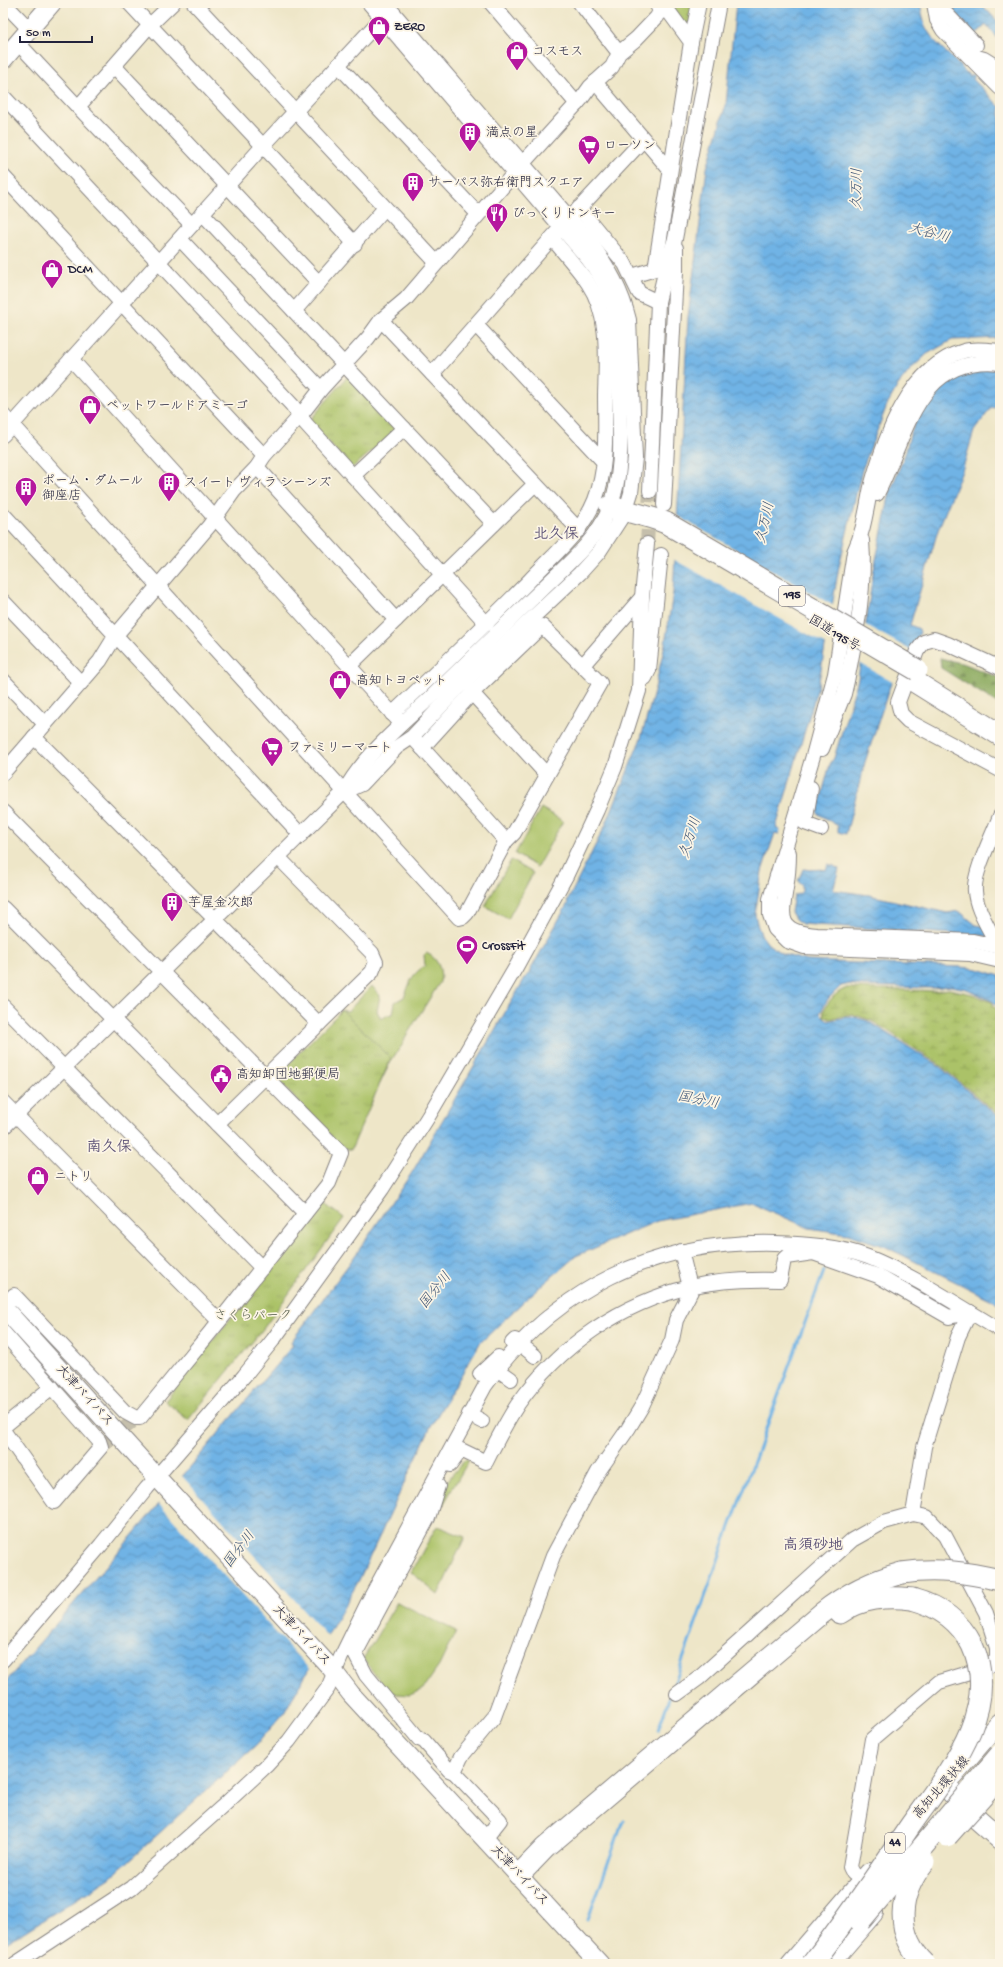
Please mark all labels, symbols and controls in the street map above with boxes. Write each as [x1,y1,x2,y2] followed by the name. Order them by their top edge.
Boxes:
[366,14,392,47] shop icon: ZERO
[20,18,92,44] scale bar
[394,20,425,35] place label: ZERO
[26,27,51,41] text: 50 m
[504,39,530,72] shop icon: コスモス
[532,45,583,60] place label: コスモス
[457,120,483,153] building icon: 満点の星
[486,125,538,141] place label: 満点の星
[576,133,602,166] supermarket icon: ローソン
[604,139,656,154] place label: ローソン
[848,168,867,210] water label: 久万川
[400,170,426,203] building icon: サーパス弥右衛門スクエア
[428,176,584,191] place label: サーパス弥右衛門スクエア
[484,201,510,234] restaurant icon: びっくりドンキー
[512,207,616,222] place label: びっくりドンキー
[907,220,951,248] water label: 大谷川
[39,257,65,290] shop icon: DCM
[67,263,94,278] place label: DCM
[77,393,103,426] shop icon: ペットワールドアミーゴ
[106,399,248,414] place label: ペットワールドアミーゴ
[156,470,182,503] building icon: スイート ヴィラ シーンズ
[42,474,143,504] place label: ポーム・ダムール 御座店
[13,475,39,508] building icon: ポーム・ダムール 御座店
[184,476,331,491] place label: スイート ヴィラ シーンズ
[752,500,779,545] water label: 久万川
[533,525,579,544] district label: 北久保
[779,586,805,606] road number: 195
[805,612,863,655] street label: 国道195号
[327,668,353,701] shop icon: 高知トヨペット
[356,674,447,689] place label: 高知トヨペット
[259,735,285,768] supermarket icon: ファミリーマート
[288,741,392,756] place label: ファミリーマート
[675,815,706,861] water label: 久万川
[159,890,185,923] building icon: 芋屋金次郎
[188,895,253,911] place label: 芋屋金次郎
[454,933,480,966] sports icon: CrossFit
[482,939,526,954] place label: CrossFit
[208,1062,234,1095] public building icon: 高知卸団地郵便局
[236,1067,340,1083] place label: 高知卸団地郵便局
[676,1089,720,1113] water label: 国分川
[86,1138,132,1157] district label: 南久保
[25,1164,51,1197] shop icon: ニトリ
[54,1170,93,1185] place label: ニトリ
[416,1269,456,1313] water label: 国分川
[214,1309,292,1324] park label: さくらパーク
[52,1361,116,1430] street label: 大津バイパス
[221,1528,259,1572] water label: 国分川
[783,1536,843,1555] district label: 高須砂地
[269,1602,334,1670] street label: 大津バイパス
[910,1752,974,1822] street label: 高知北環状線
[885,1833,905,1853] road number: 44
[487,1842,552,1910] street label: 大津バイパス

